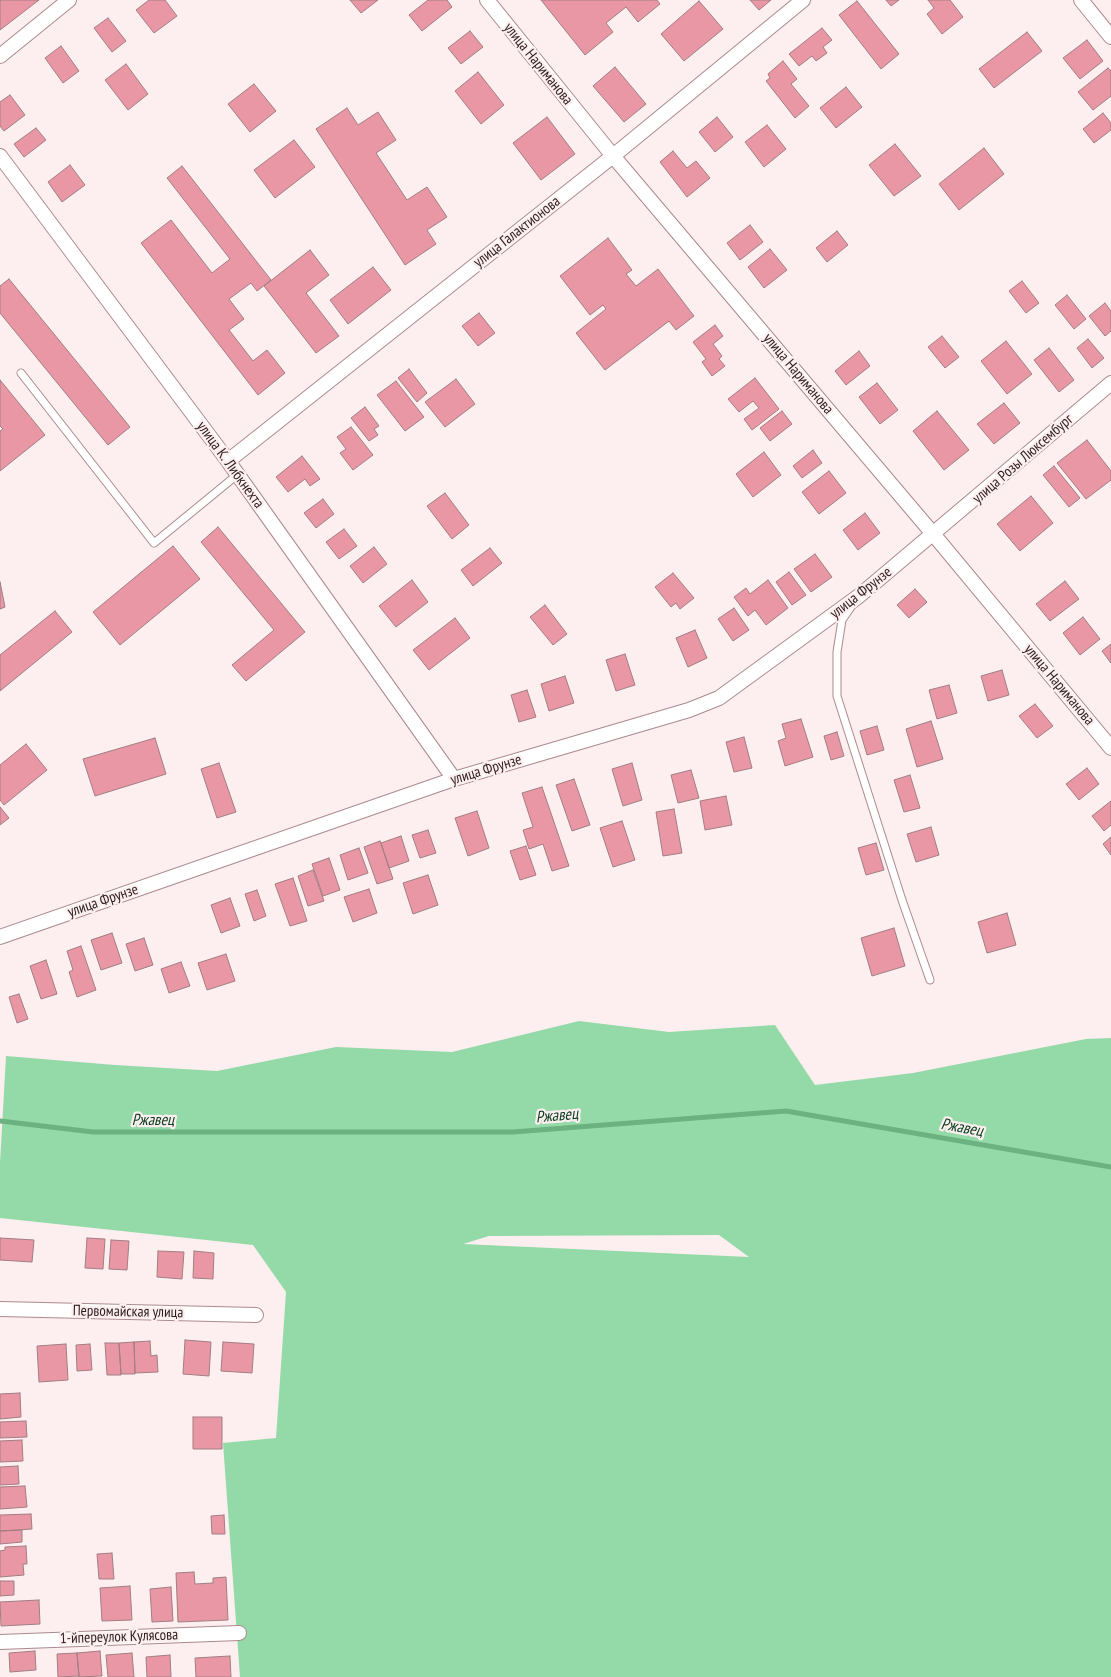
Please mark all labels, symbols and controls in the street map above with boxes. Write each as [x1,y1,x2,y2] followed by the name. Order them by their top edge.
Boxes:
[500,19,576,109] street label: улица Нариманова
[470,193,564,271] street label: улица Галактионова
[759,330,837,418] street label: улица Нариманова
[969,410,1077,508] street label: улица Розы Люксембург
[192,418,268,512] street label: улица К. Либкнехта
[827,563,895,623] street label: улица Фрунзе
[1020,641,1098,729] street label: улица Нариманова
[448,751,524,789] street label: улица Фрунзе
[65,881,141,921] street label: улица Фрунзе
[535,1105,579,1127] water label: Ржавец
[132,1110,174,1130] water label: Ржавец
[939,1115,985,1141] water label: Ржавец
[73,1302,183,1322] street label: Первомайская улица
[60,1626,178,1648] street label: 1-йпереулок Кулясова

